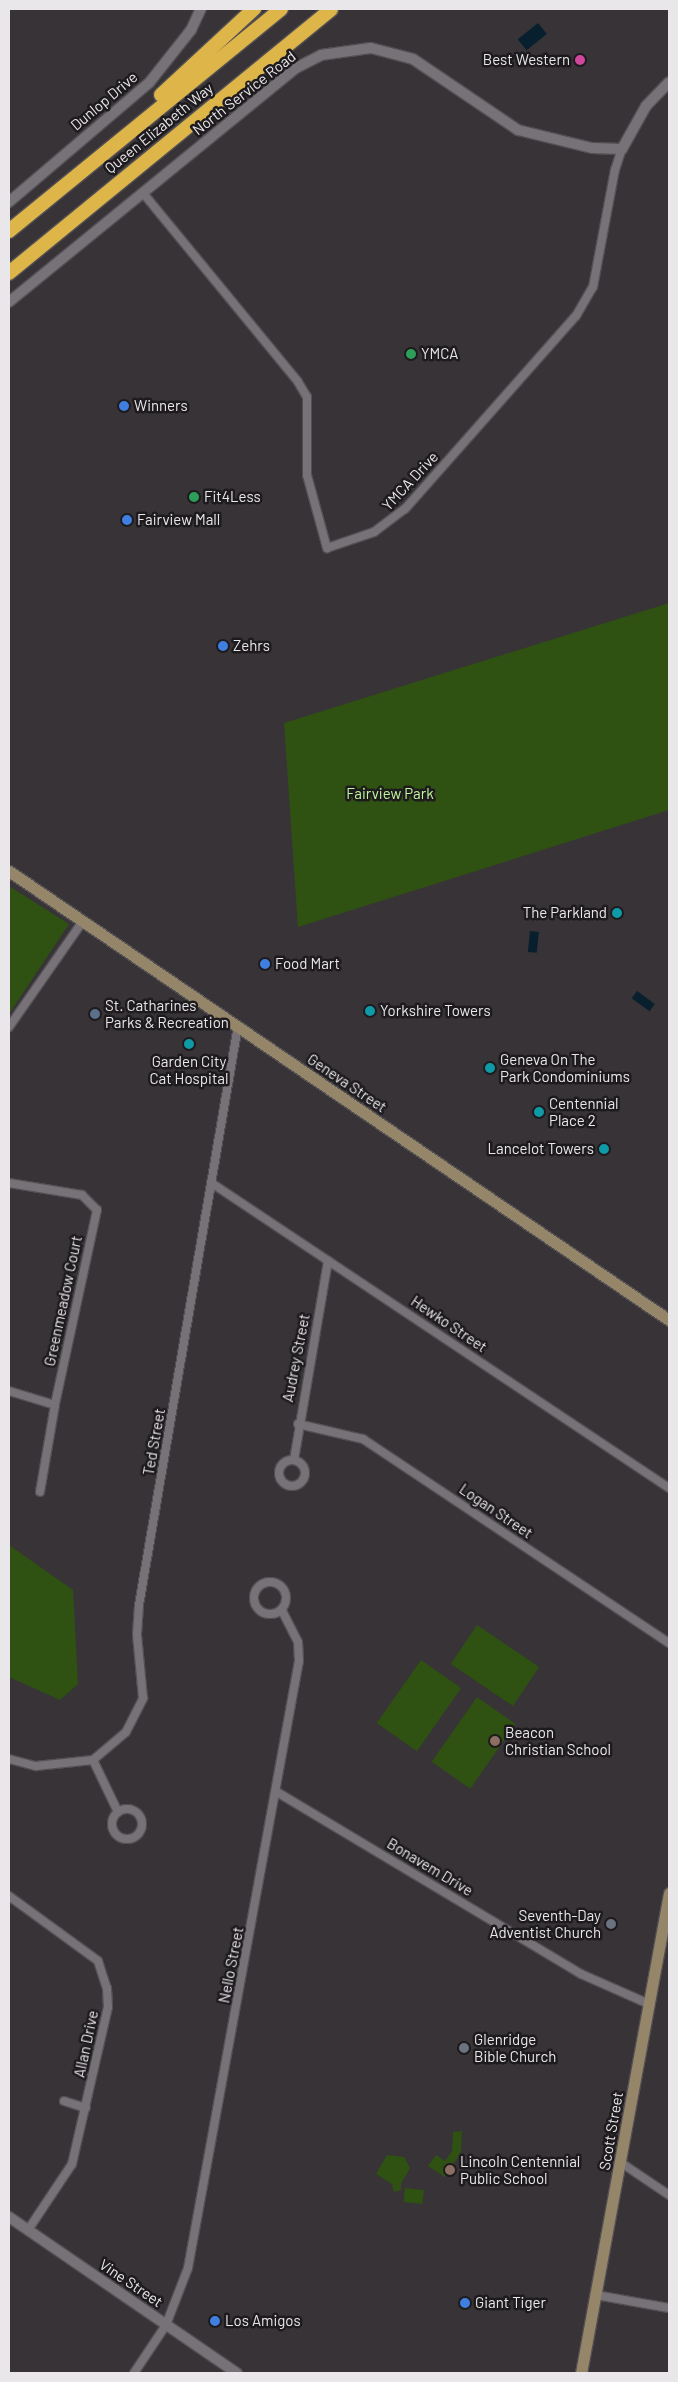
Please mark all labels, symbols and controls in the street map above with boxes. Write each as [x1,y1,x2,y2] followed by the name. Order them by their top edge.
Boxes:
[189,47,299,139] street label: North Service Road
[483,51,570,69] place label: Best Western
[574,54,586,66] marker: Best Western
[67,68,141,134] street label: Dunlop Drive
[101,79,217,177] street label: Queen Elizabeth Way
[421,345,458,363] place label: YMCA
[405,348,417,360] marker: YMCA
[134,397,188,415] place label: Winners
[118,400,130,412] marker: Winners
[378,448,442,514] street label: YMCA Drive
[204,488,261,506] place label: Fit4Less
[188,491,200,503] marker: Fit4Less
[137,511,220,529] place label: Fairview Mall
[121,514,133,526] marker: Fairview Mall
[233,637,270,655] place label: Zehrs
[217,640,229,652] marker: Zehrs
[346,785,434,803] park label: Fairview Park
[523,904,607,922] place label: The Parkland
[611,907,623,919] marker: The Parkland
[275,955,340,973] place label: Food Mart
[259,958,271,970] marker: Food Mart
[105,996,229,1031] place label: St. Catharines Parks & Recreation
[380,1002,491,1020] place label: Yorkshire Towers
[364,1005,376,1017] marker: Yorkshire Towers
[89,1008,101,1020] marker: St. Catharines Parks & Recreation
[183,1038,195,1050] marker: Garden City Cat Hospital
[304,1050,390,1116] street label: Geneva Street
[500,1050,630,1085] place label: Geneva On The Park Condominiums
[150,1052,228,1087] place label: Garden City Cat Hospital
[484,1062,496,1074] marker: Geneva On The Park Condominiums
[549,1094,619,1129] place label: Centennial Place 2
[533,1106,545,1118] marker: Centennial Place 2
[488,1140,594,1158] place label: Lancelot Towers
[598,1143,610,1155] marker: Lancelot Towers
[40,1234,86,1368] street label: Greenmeadow Court
[408,1292,490,1356] street label: Hewko Street
[279,1312,313,1404] street label: Audrey Street
[139,1407,169,1477] street label: Ted Street
[456,1480,536,1542] street label: Logan Street
[505,1723,611,1758] place label: Beacon Christian School
[489,1735,501,1747] marker: Beacon Christian School
[384,1834,476,1900] street label: Bonavem Drive
[490,1906,601,1941] place label: Seventh-Day Adventist Church
[605,1918,617,1930] marker: Seventh-Day Adventist Church
[215,1925,247,2005] street label: Nello Street
[70,2009,102,2079] street label: Allan Drive
[474,2030,556,2065] place label: Glenridge Bible Church
[458,2042,470,2054] marker: Glenridge Bible Church
[595,2090,627,2172] street label: Scott Street
[460,2152,580,2187] place label: Lincoln Centennial Public School
[444,2164,456,2176] marker: Lincoln Centennial Public School
[96,2255,166,2311] street label: Vine Street
[475,2294,546,2312] place label: Giant Tiger
[459,2297,471,2309] marker: Giant Tiger
[225,2312,301,2330] place label: Los Amigos
[209,2315,221,2327] marker: Los Amigos

